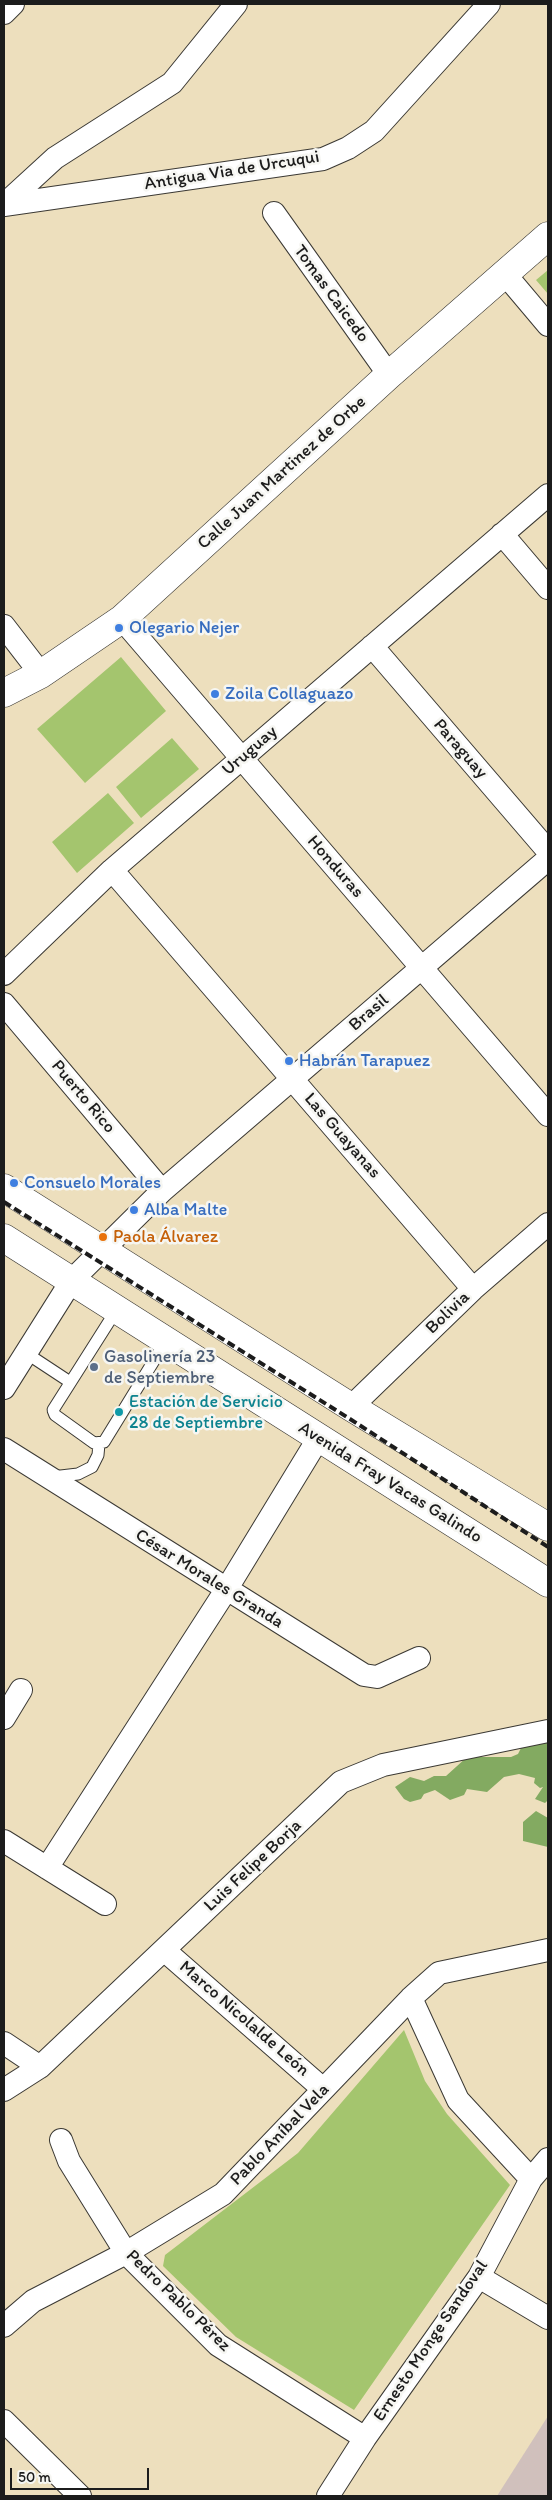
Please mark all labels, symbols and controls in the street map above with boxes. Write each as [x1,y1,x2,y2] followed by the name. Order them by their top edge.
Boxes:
[143,146,321,196] street label: Antigua Via de Urcuqui
[288,241,374,347] street label: Tomas Caicedo
[193,392,371,554] street label: Calle Juan Martinez de Orbe
[129,617,239,639] place label: Olegario Nejer
[113,622,125,634] marker: Olegario Nejer
[225,683,354,705] place label: Zoila Collaguazo
[209,688,221,700] marker: Zoila Collaguazo
[428,715,492,783] street label: Paraguay
[218,721,282,781] street label: Uruguay
[302,831,368,903] street label: Honduras
[345,990,393,1036] street label: Brasil
[299,1050,430,1072] place label: Habrán Tarapuez
[283,1055,295,1067] marker: Habrán Tarapuez
[46,1056,120,1138] street label: Puerto Rico
[299,1089,385,1183] street label: Las Guayanas
[24,1172,161,1194] place label: Consuelo Morales
[8,1177,20,1189] marker: Consuelo Morales
[144,1199,227,1221] place label: Alba Malte
[128,1204,140,1216] marker: Alba Malte
[113,1226,218,1248] place label: Paola Álvarez
[97,1231,109,1243] marker: Paola Álvarez
[421,1287,475,1339] street label: Bolivia
[104,1346,215,1388] place label: Gasolinería 23 de Septiembre
[88,1361,100,1373] marker: Gasolinería 23 de Septiembre
[129,1391,283,1434] place label: Estación de Servicio 28 de Septiembre
[113,1406,125,1418] marker: Estación de Servicio 28 de Septiembre
[294,1418,486,1548] street label: Avenida Fray Vacas Galindo
[131,1525,287,1633] street label: César Morales Granda
[200,1815,306,1917] street label: Luis Felipe Borja
[174,1957,314,2081] street label: Marco Nicolalde León
[226,2080,334,2190] street label: Pablo Aníbal Vela
[121,2246,235,2356] street label: Pedro Pablo Pérez
[369,2256,493,2426] street label: Ernesto Monge Sandoval
[12,2458,151,2490] scale bar
[18,2468,51,2486] text: 50 m

